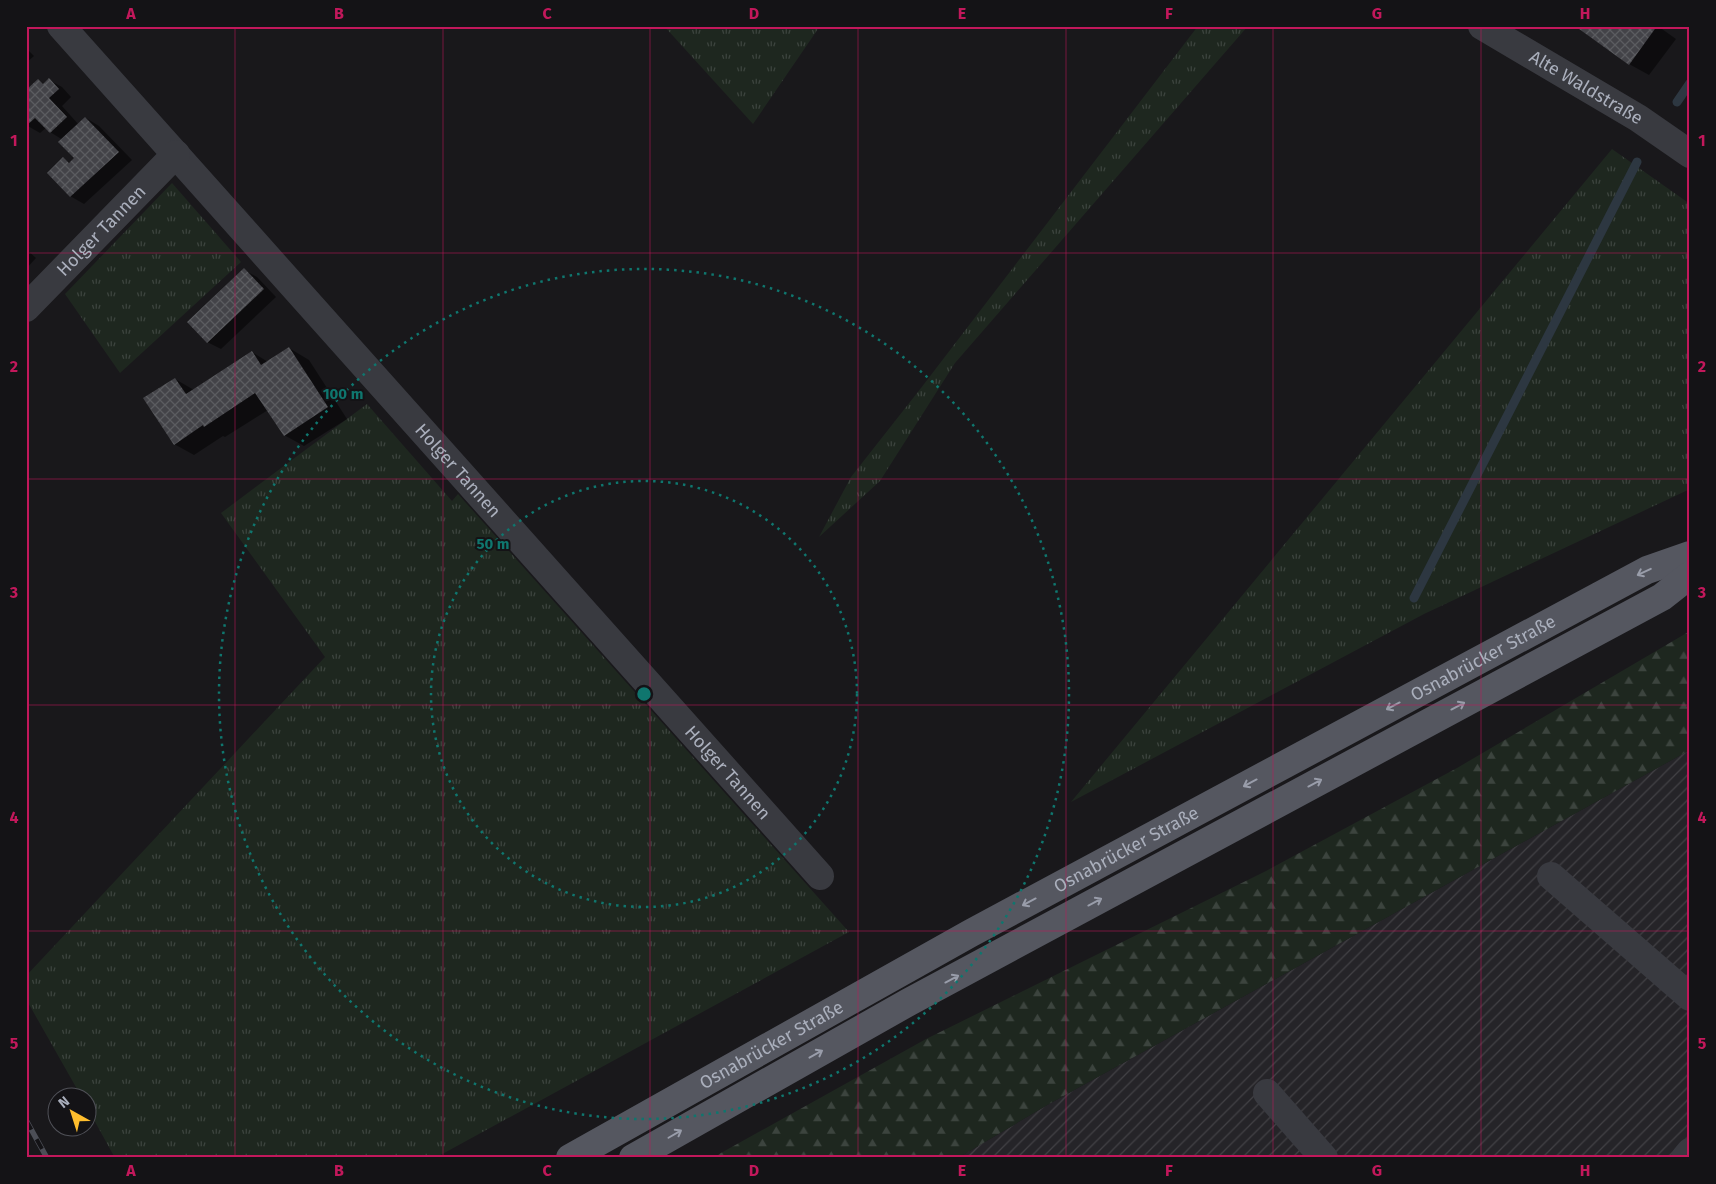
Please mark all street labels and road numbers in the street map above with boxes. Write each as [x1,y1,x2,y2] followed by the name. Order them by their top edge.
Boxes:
[1526,46,1647,129] street label: Alte Waldstraße
[52,181,151,281] street label: Holger Tannen
[410,419,506,522] street label: Holger Tannen
[1407,610,1559,706] street label: Osnabrücker Straße
[680,721,775,824] street label: Holger Tannen
[1050,802,1203,898] street label: Osnabrücker Straße
[696,996,847,1094] street label: Osnabrücker Straße

